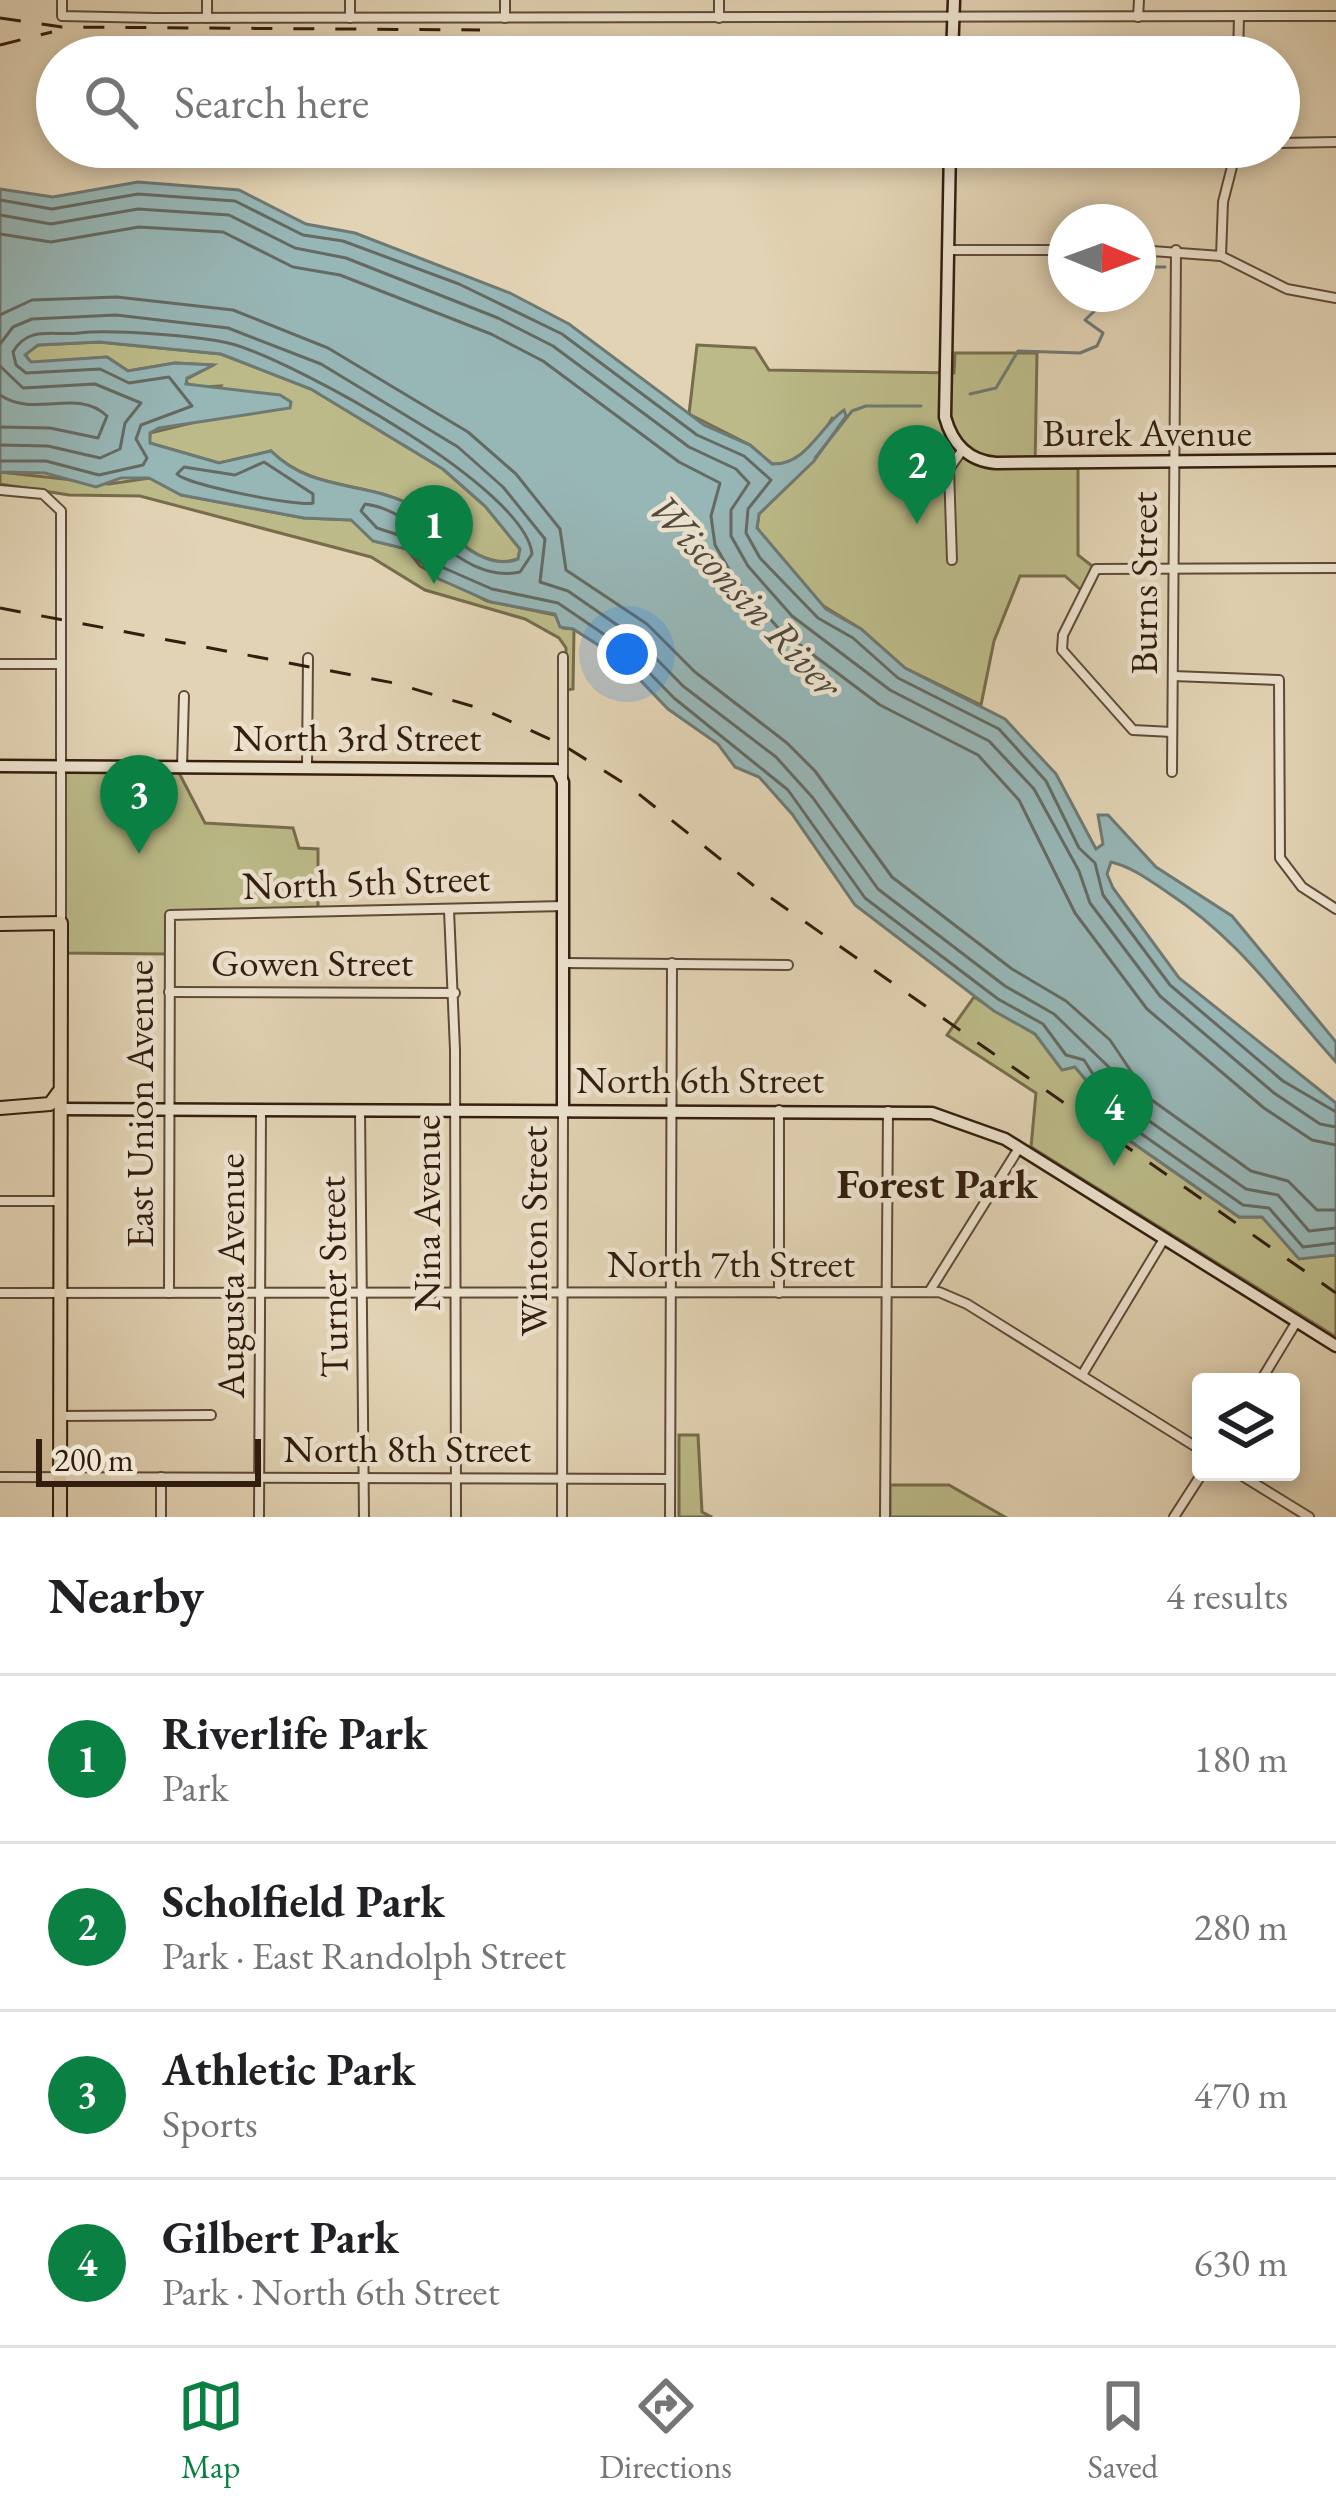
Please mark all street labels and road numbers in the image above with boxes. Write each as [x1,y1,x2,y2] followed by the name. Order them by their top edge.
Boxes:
[1042,407,1252,458] street label: Burek Avenue
[1118,491,1169,675] street label: Burns Street
[233,712,481,763] street label: North 3rd Street
[241,852,491,911] street label: North 5th Street
[211,937,413,988] street label: Gowen Street
[114,960,165,1248] street label: East Union Avenue
[576,1054,824,1105] street label: North 6th Street
[401,1115,452,1311] street label: Nina Avenue
[508,1126,559,1336] street label: Winton Street
[205,1153,256,1400] street label: Augusta Avenue
[305,1176,360,1378] street label: Turner Street
[607,1238,855,1289] street label: North 7th Street
[283,1423,531,1474] street label: North 8th Street

